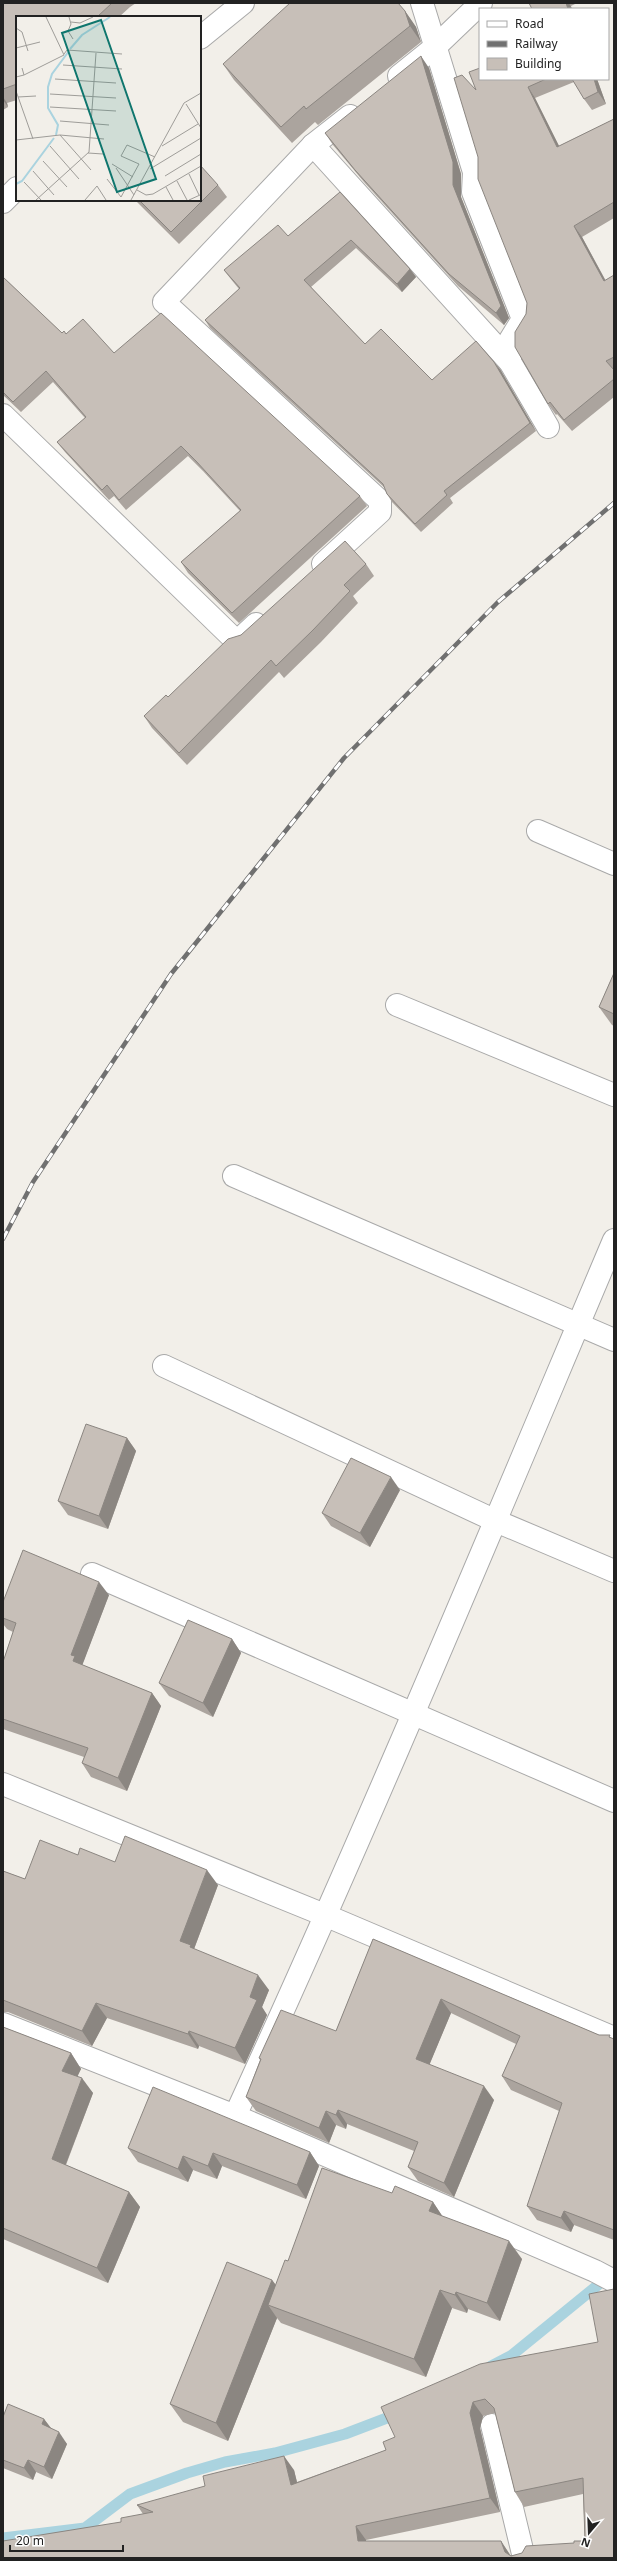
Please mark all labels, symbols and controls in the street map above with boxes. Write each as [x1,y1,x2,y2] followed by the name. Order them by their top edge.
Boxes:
[479,8,609,80] legend
[515,15,544,32] text: Road
[16,16,201,201] inset map
[515,35,559,52] text: Railway
[515,55,562,72] text: Building
[569,2513,609,2553] north arrow
[10,2527,123,2553] scale bar
[16,2532,44,2549] text: 20 m
[579,2534,592,2551] text: N

